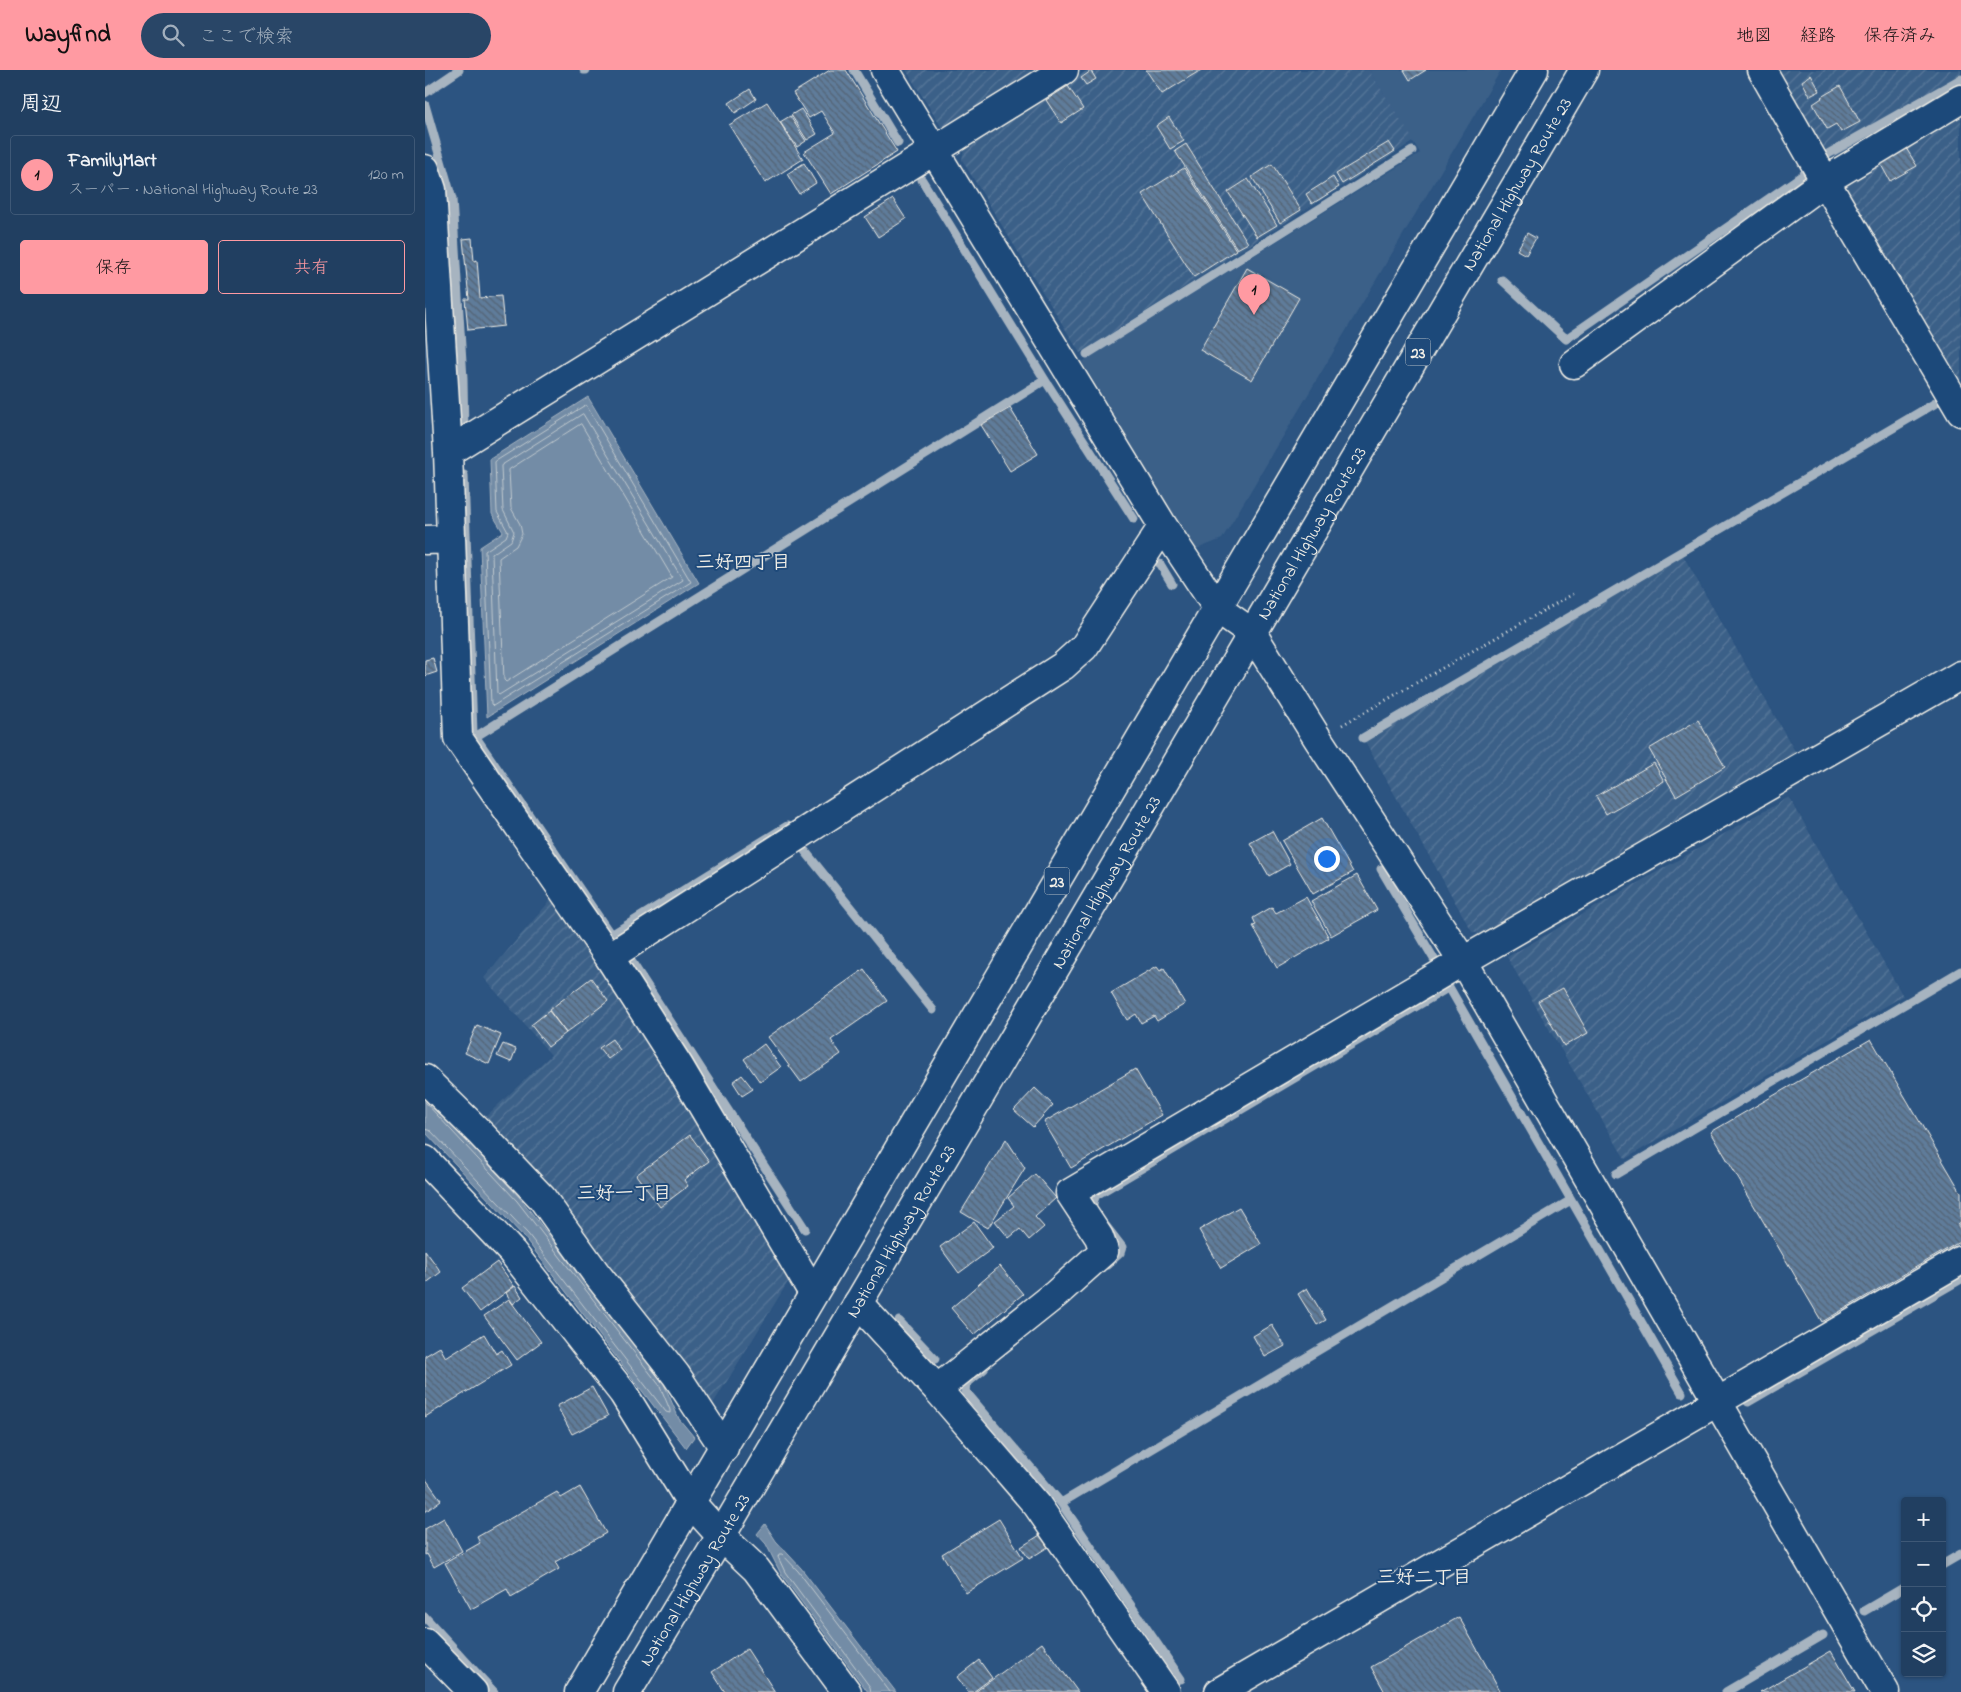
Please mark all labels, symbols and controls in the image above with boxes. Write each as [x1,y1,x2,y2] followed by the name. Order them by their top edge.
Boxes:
[141,13,491,58] search box
[25,18,111,53] text: Wayfind
[159,21,187,49] icon: search
[199,24,294,51] text: ここで検索
[1736,24,1772,50] text: 地図
[1800,24,1836,50] text: 経路
[1864,24,1936,50] text: 保存済み
[20,90,62,120] text: 周辺
[1457,94,1580,277] street label: National Highway Route 23
[68,148,157,175] text: FamilyMart
[34,163,40,187] text: 1
[368,163,404,187] text: 120 m
[68,178,318,202] text: スーパー · National Highway Route 23
[20,240,208,294] button: 保存
[218,240,405,294] button: 共有
[1238,274,1270,315] pin: 1
[1405,338,1431,366] road number: 23
[1252,443,1374,626] street label: National Highway Route 23
[695,550,791,577] district label: 三好四丁目
[1047,792,1169,975] street label: National Highway Route 23
[1314,846,1340,872] your location
[1045,868,1069,894] road number: 23
[841,1141,963,1324] street label: National Highway Route 23
[576,1181,672,1208] district label: 三好一丁目
[634,1490,758,1672] street label: National Highway Route 23
[1901,1497,1946,1677] map controls
[1901,1497,1946,1542] button: +
[1901,1542,1946,1587] button: −
[1376,1565,1472,1592] district label: 三好二丁目
[1901,1587,1946,1632] button: locate
[1901,1632,1946,1677] button: layers

